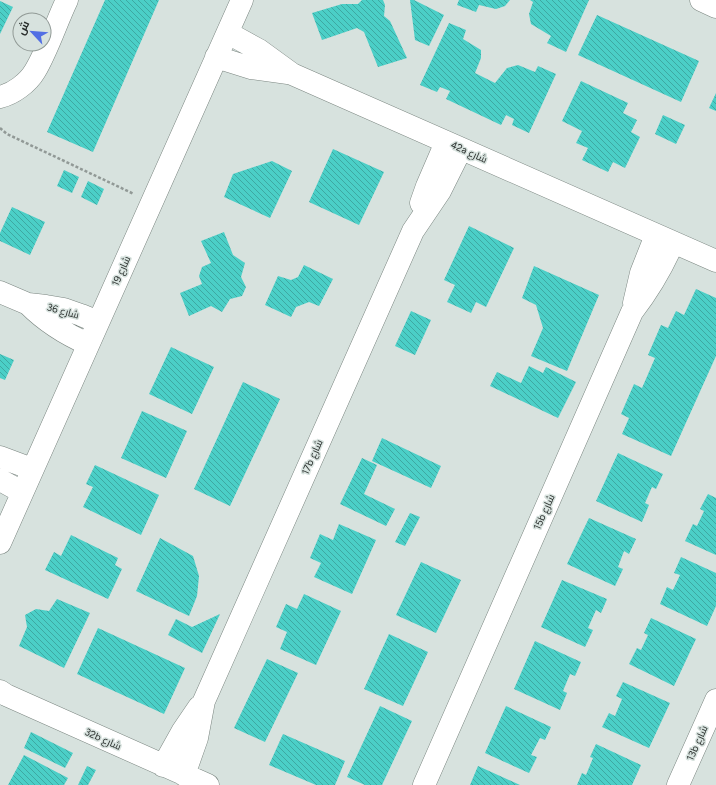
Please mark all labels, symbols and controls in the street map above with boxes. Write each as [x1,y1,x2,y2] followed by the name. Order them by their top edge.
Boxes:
[12,12,52,52] north arrow
[15,19,32,37] text: ش
[449,138,489,166] street label: 42a شارع
[109,254,133,288] street label: شارع 19
[45,300,81,322] street label: شارع 36
[298,437,326,477] street label: 17b شارع
[530,492,558,532] street label: 15b شارع
[683,723,711,763] street label: 13b شارع
[83,725,123,753] street label: 32b شارع

